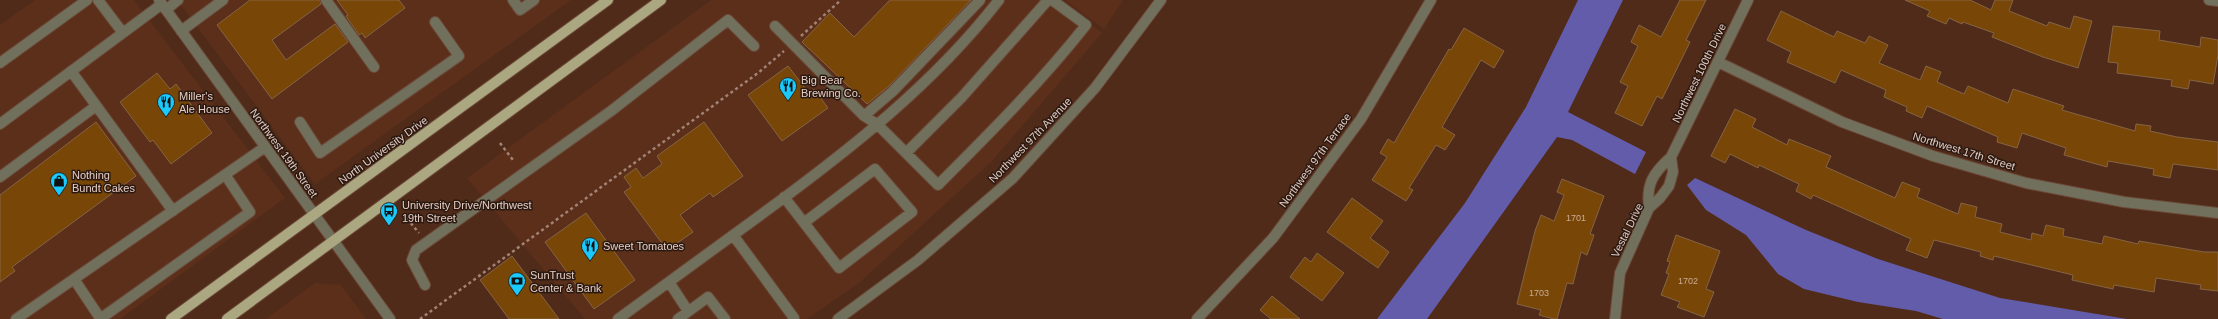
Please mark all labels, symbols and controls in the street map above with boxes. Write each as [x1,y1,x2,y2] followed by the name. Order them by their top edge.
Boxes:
[1670,21,1728,125] street label: Northwest 100th Drive
[801,74,861,99] place label: Big Bear Brewing Co.
[778,76,798,101] restaurant icon: Big Bear Brewing Co.
[179,90,230,115] place label: Miller's Ale House
[156,92,176,117] restaurant icon: Miller's Ale House
[986,95,1074,185] street label: Northwest 97th Avenue
[248,106,320,200] street label: Northwest 19th Street
[1277,111,1353,209] street label: Northwest 97th Terrace
[336,114,430,186] street label: North University Drive
[1911,130,2017,172] street label: Northwest 17th Street
[72,169,135,194] place label: Nothing Bundt Cakes
[49,171,69,196] shop icon: Nothing Bundt Cakes
[402,199,532,224] place label: University Drive/Northwest 19th Street
[379,201,399,226] bus stop icon: University Drive/Northwest 19th Street
[1609,201,1645,259] street label: Vestal Drive
[1566,213,1586,223] house number: 1701
[580,236,600,261] restaurant icon: Sweet Tomatoes
[603,240,685,252] place label: Sweet Tomatoes
[530,269,602,294] place label: SunTrust Center & Bank
[507,271,527,296] bank icon: SunTrust Center & Bank
[1678,276,1698,286] house number: 1702
[1529,288,1549,298] house number: 1703

